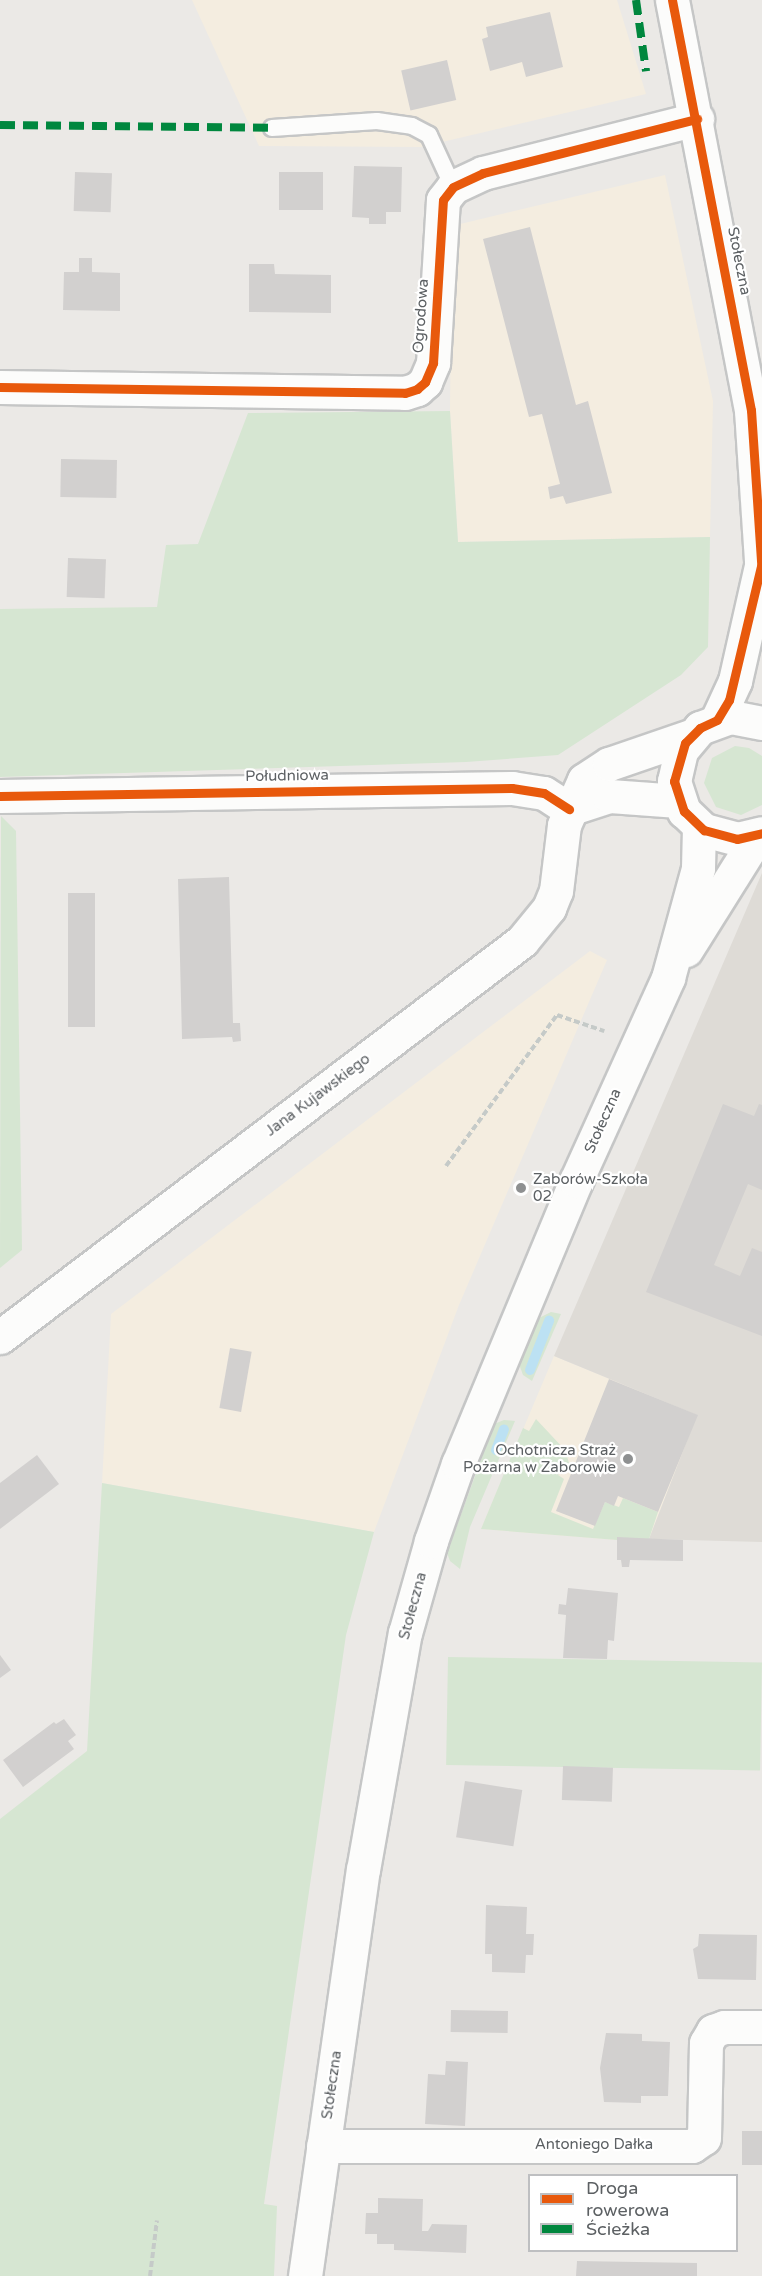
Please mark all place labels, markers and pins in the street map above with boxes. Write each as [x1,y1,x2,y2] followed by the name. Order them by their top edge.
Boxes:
[533,1170,648,1205] place label: Zaborów-Szkoła 02
[514,1181,528,1195] marker: Zaborów-Szkoła 02
[463,1441,616,1476] place label: Ochotnicza Straż Pożarna w Zaborowie
[621,1452,635,1466] marker: Ochotnicza Straż Pożarna w Zaborowie

